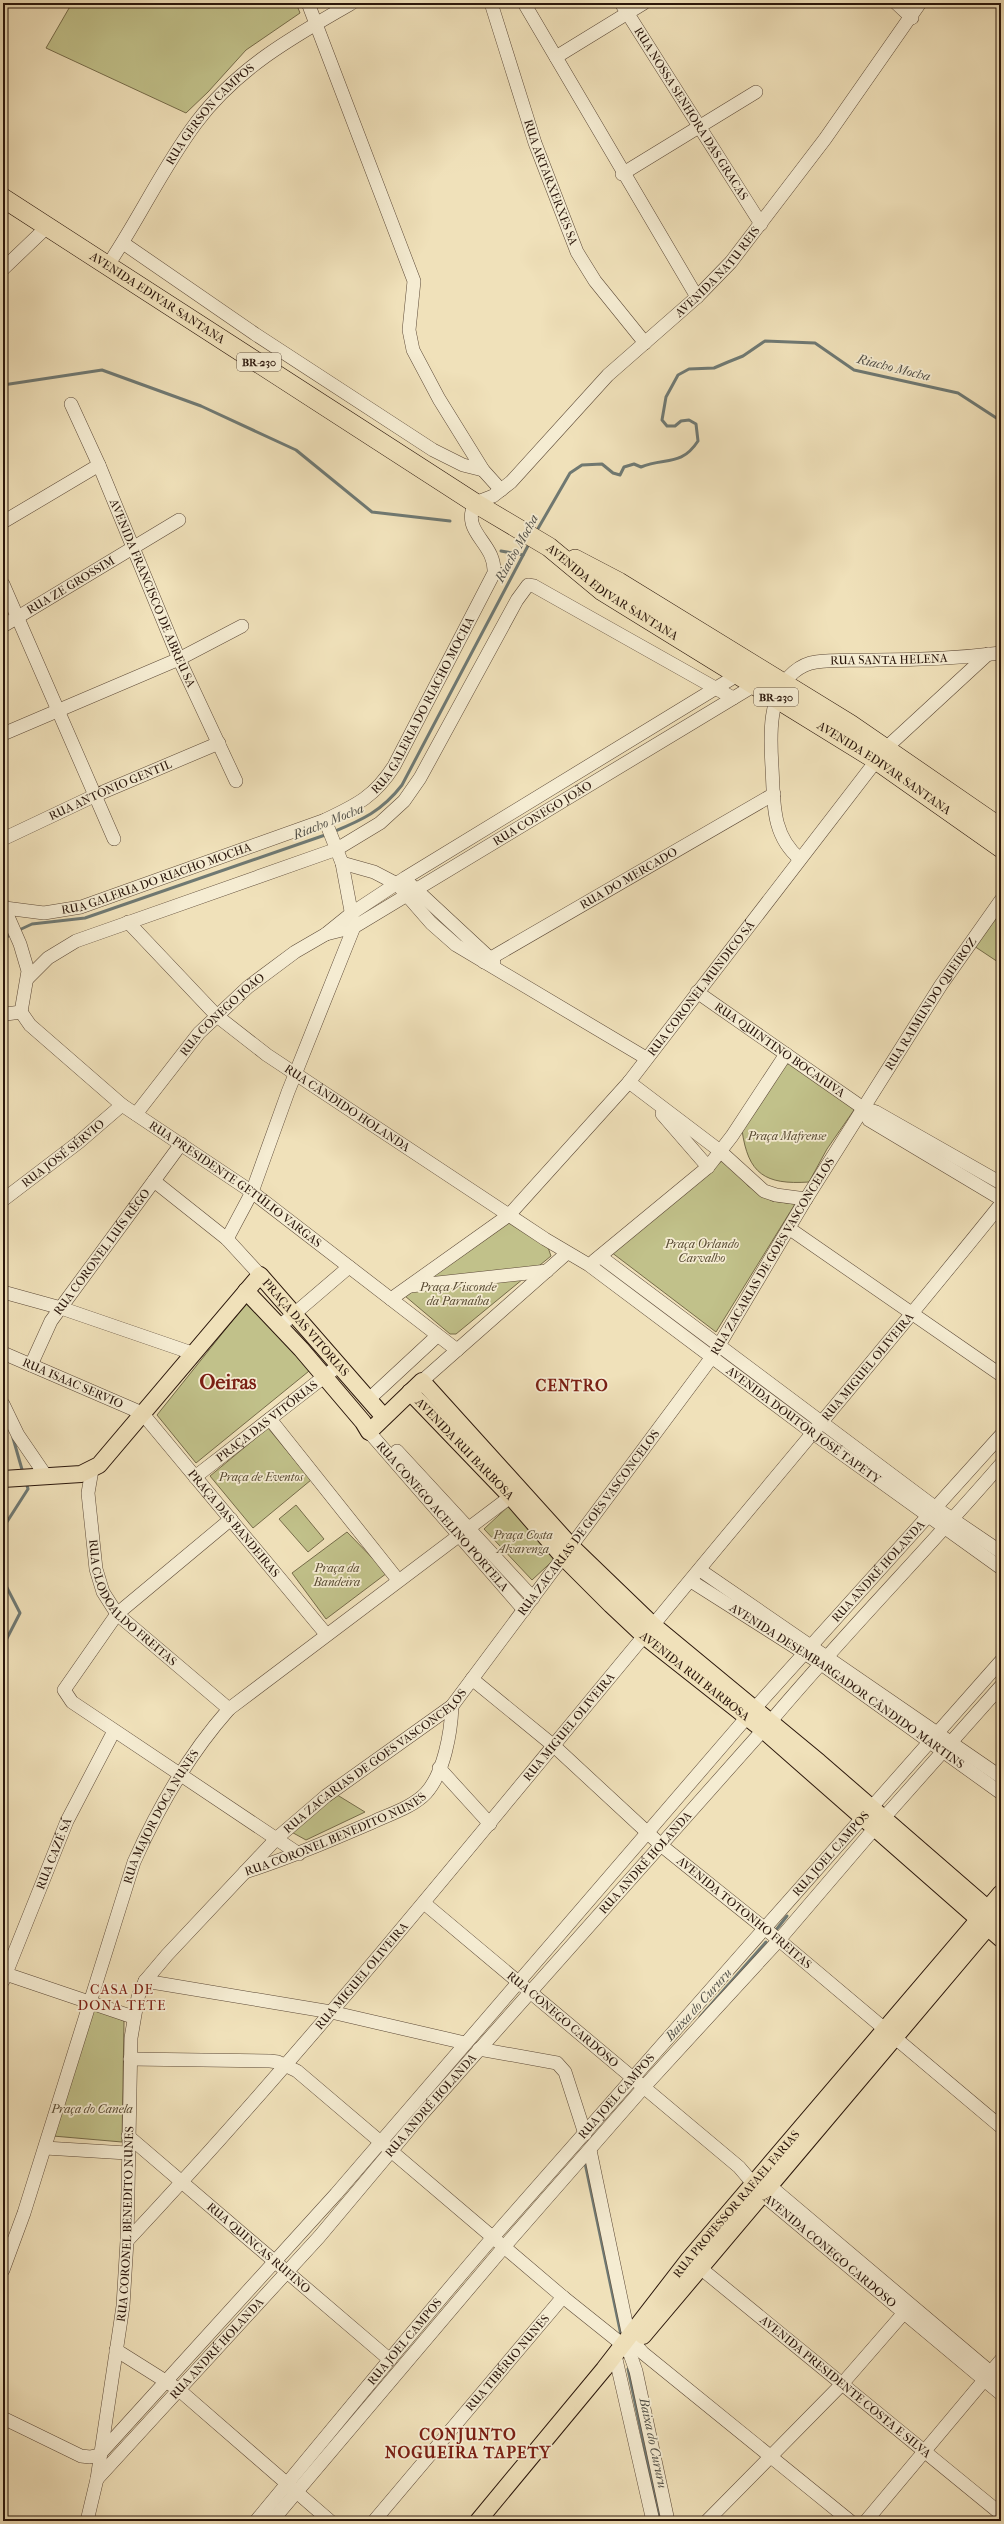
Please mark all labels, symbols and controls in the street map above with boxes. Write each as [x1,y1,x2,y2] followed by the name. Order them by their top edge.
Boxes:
[631,25,751,203] street label: RUA NOSSA SENHORA DAS GRACAS
[163,60,257,167] street label: RUA GERSON CAMPOS
[521,118,581,247] street label: RUA ARTARXERXES SA
[671,224,763,321] street label: AVENIDA NATU REIS
[87,249,228,347] street label: AVENIDA EDIVAR SANTANA
[855,351,932,384] water label: Riacho Mocha
[237,353,281,371] road number: BR-230
[106,496,198,690] street label: AVENIDA FRANCISCO DE ABREU SA
[491,512,541,586] water label: Riacho Mocha
[543,540,681,643] street label: AVENIDA EDIVAR SANTANA
[24,553,117,617] street label: RUA ZE GROSSIM
[368,614,477,797] street label: RUA GALERIA DO RIACHO MOCHA
[830,651,948,668] street label: RUA SANTA HELENA
[754,688,798,706] road number: BR-230
[814,718,954,818] street label: AVENIDA EDIVAR SANTANA
[47,756,175,823] street label: RUA ANTÔNIO GENTIL
[490,778,595,848] street label: RUA CONEGO JOÃO
[290,800,366,843] water label: Riacho Mocha
[60,840,253,917] street label: RUA GALERIA DO RIACHO MOCHA
[577,845,680,912] street label: RUA DO MERCADO
[645,917,757,1059] street label: RUA CORONEL MUNDICO SÁ
[882,935,979,1073] street label: RUA RAIMUNDO QUEIROZ
[177,970,267,1059] street label: RUA CONEGO JOÃO
[712,999,848,1100] street label: RUA QUINTINO BOCAIUVA
[282,1061,413,1155] street label: RUA CÂNDIDO HOLANDA
[19,1116,107,1190] street label: RUA JOSÉ SÉRVIO
[146,1118,324,1250] street label: RUA PRESIDENTE GETÚLIO VARGAS
[747,1129,827,1143] park label: Praça Mafrense
[708,1155,837,1358] street label: RUA ZACARIAS DE GOES VASCONCELOS
[51,1186,153,1318] street label: RUA CORONEL LUÍS RÊGO
[664,1237,739,1265] park label: Praça Orlando Carvalho
[260,1276,352,1379] street label: PRAÇA DAS VITORIAS
[419,1280,497,1308] park label: Praça Visconde da Parnaíba
[819,1310,917,1424] street label: RUA MIGUEL OLIVEIRA
[20,1355,125,1411] street label: RUA ISAAC SERVIO
[723,1363,884,1487] street label: AVENIDA DOUTOR JOSÉ TAPETY
[200,1371,257,1394] district label: Oeiras
[535,1376,609,1395] district label: CENTRO
[213,1377,320,1465] street label: PRAÇA DAS VITÓRIAS
[412,1394,517,1503] street label: AVENIDA RUI BARBOSA
[515,1427,662,1618] street label: RUA ZACARIAS DE GOES VASCONCELOS
[374,1439,512,1594] street label: RUA CONEGO ACELINO PORTELA
[185,1467,283,1580] street label: PRAÇA DAS BANDEIRAS
[218,1470,304,1484] park label: Praça de Eventos
[829,1517,928,1625] street label: RUA ANDRÉ HOLANDA
[492,1528,553,1556] park label: Praça Costa Alvarenga
[86,1538,180,1669] street label: RUA CLODOALDO FREITAS
[313,1561,360,1589] park label: Praça da Bandeira
[726,1600,967,1771] street label: AVENIDA DESEMBARGADOR CÂNDIDO MARTINS
[636,1628,753,1724] street label: AVENIDA RUI BARBOSA
[520,1670,618,1784] street label: RUA MIGUEL OLIVEIRA
[281,1686,469,1836] street label: RUA ZACARIAS DE GOES VASCONCELOS
[121,1747,202,1886] street label: RUA MAJOR DOCA NUNES
[243,1789,429,1879] street label: RUA CORONEL BENEDITO NUNES
[596,1808,695,1917] street label: RUA ANDRÉ HOLANDA
[790,1808,872,1899] street label: RUA JOEL CAMPOS
[33,1815,75,1892] street label: RUA CAZÉ SÁ
[673,1853,815,1972] street label: AVENIDA TOTONHO FREITAS
[312,1919,411,2032] street label: RUA MIGUEL OLIVEIRA
[661,1965,735,2044] water label: Baixa do Cururu
[504,1968,621,2070] street label: RUA CONEGO CARDOSO
[77,1981,167,2014] district label: CASA DE DONA TETE
[382,2051,479,2160] street label: RUA ANDRÉ HOLANDA
[575,2051,657,2142] street label: RUA JOEL CAMPOS
[50,2102,133,2116] park label: Praça do Canela
[114,2126,136,2323] street label: RUA CORONEL BENEDITO NUNES
[670,2127,803,2281] street label: RUA PROFESSOR RAFAEL FARIAS
[760,2191,899,2310] street label: AVENIDA CONEGO CARDOSO
[204,2200,313,2296] street label: RUA QUINCAS RUFINO
[167,2295,267,2402] street label: RUA ANDRÉ HOLANDA
[365,2295,445,2388] street label: RUA JOEL CAMPOS
[463,2312,552,2414] street label: RUA TIBÉRIO NUNES
[756,2312,934,2461] street label: AVENIDA PRESIDENTE COSTA E SILVA
[636,2396,670,2490] water label: Baixa do Cururu
[385,2425,551,2462] district label: CONJUNTO NOGUEIRA TAPETY

